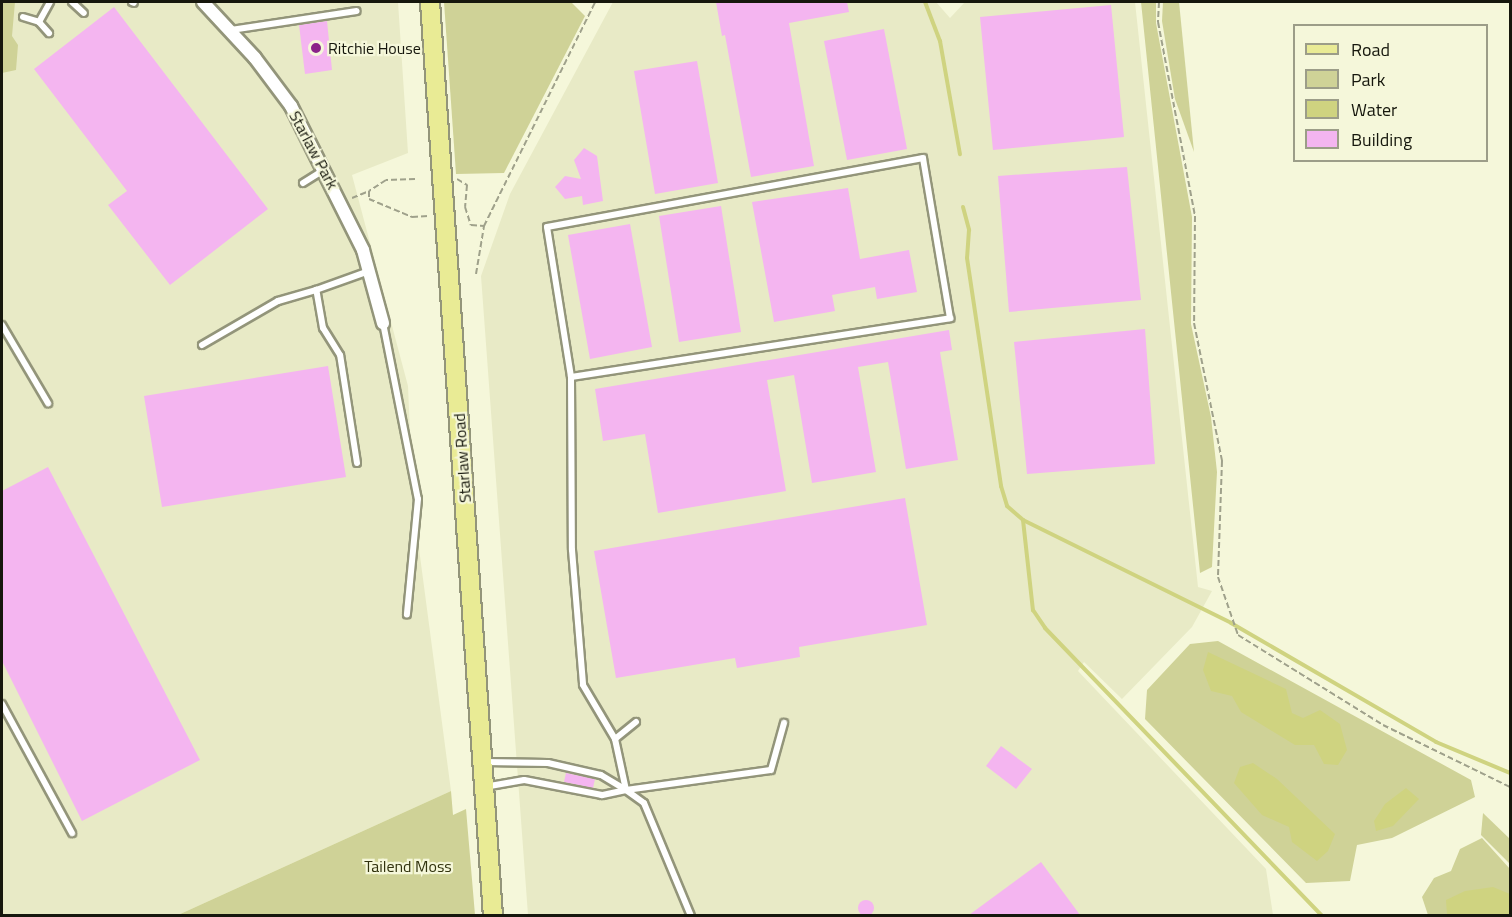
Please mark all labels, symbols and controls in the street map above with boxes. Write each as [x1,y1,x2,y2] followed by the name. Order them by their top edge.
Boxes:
[1293,24,1488,162] legend
[1351,36,1390,63] text: Road
[328,38,421,58] place label: Ritchie House
[309,41,323,55] marker: Ritchie House
[1351,66,1385,93] text: Park
[1351,96,1397,123] text: Water
[285,108,343,192] street label: Starlaw Park
[1351,126,1412,153] text: Building
[449,413,475,503] street label: Starlaw Road
[364,856,452,876] park label: Tailend Moss

